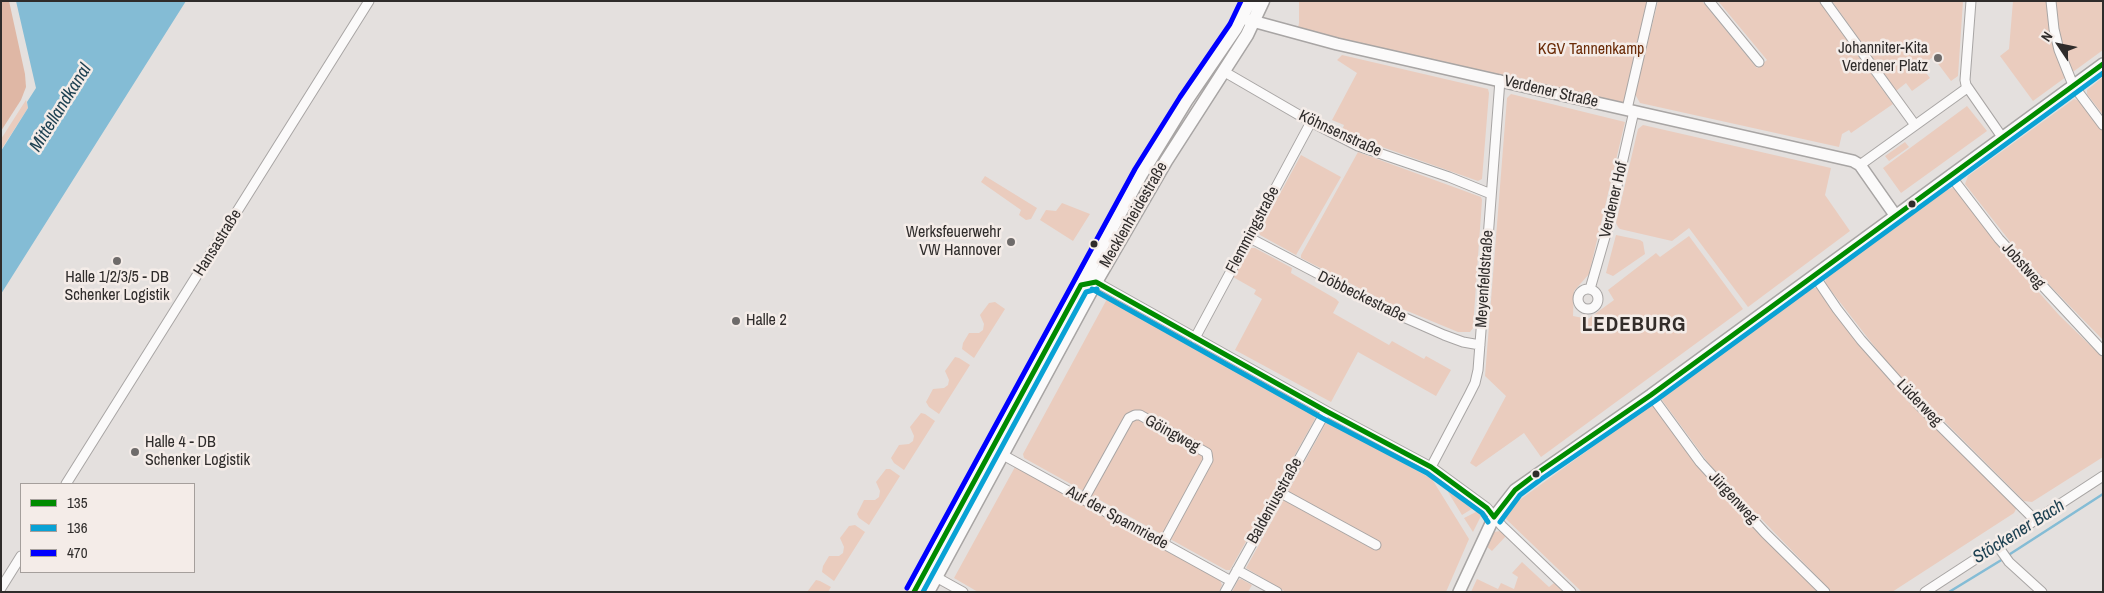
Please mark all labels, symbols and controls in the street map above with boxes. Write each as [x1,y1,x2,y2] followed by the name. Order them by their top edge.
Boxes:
[2034,20,2084,70] north arrow
[2037,28,2056,45] text: N
[1838,39,1928,77] place label: Johanniter-Kita Verdener Platz
[1538,40,1644,60] park label: KGV Tannenkamp
[1932,52,1944,64] marker: Johanniter-Kita Verdener Platz
[26,60,96,156] water label: Mittellandkanal
[1502,72,1600,112] street label: Verdener Straße
[1296,106,1384,162] street label: Köhnsenstraße
[1096,159,1172,271] street label: Mecklenheidestraße
[1596,160,1632,240] street label: Verdener Hof
[1222,183,1284,277] street label: Flemmingstraße
[1907,199,1917,209] unlabelled marker
[190,206,246,280] street label: Hansastraße
[906,223,1001,261] place label: Werksfeuerwehr VW Hannover
[1472,230,1498,328] street label: Meyenfeldstraße
[1005,236,1017,248] marker: Werksfeuerwehr VW Hannover
[1089,239,1099,249] unlabelled marker
[1997,239,2049,293] street label: Jobstweg
[111,255,123,267] marker: Halle 1/2/3/5 - DB Schenker Logistik
[1315,267,1409,327] street label: Döbbeckestraße
[64,268,170,306] place label: Halle 1/2/3/5 - DB Schenker Logistik
[746,311,787,331] place label: Halle 2
[1581,312,1687,338] district label: LEDEBURG
[730,315,742,327] marker: Halle 2
[1892,376,1946,430] street label: Lüderweg
[1141,411,1203,457] street label: Göingweg
[145,433,250,471] place label: Halle 4 - DB Schenker Logistik
[129,446,141,458] marker: Halle 4 - DB Schenker Logistik
[1243,455,1307,547] street label: Baldeniusstraße
[1704,468,1762,528] street label: Jürgenweg
[1531,469,1541,479] unlabelled marker
[1063,482,1171,554] street label: Auf der Spannriede
[20,483,195,573] legend
[67,492,88,513] text: 135
[1969,495,2069,569] water label: Stöckener Bach
[67,517,88,538] text: 136
[67,542,88,563] text: 470

